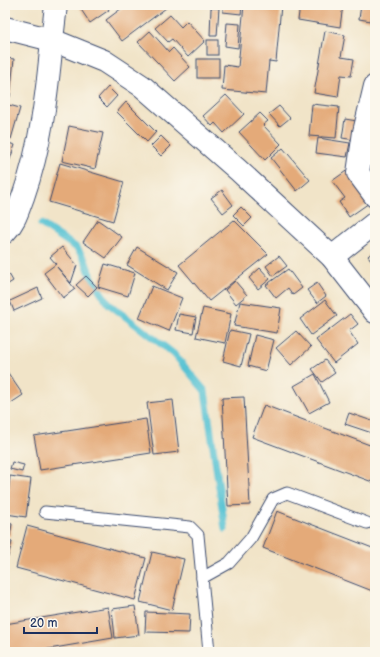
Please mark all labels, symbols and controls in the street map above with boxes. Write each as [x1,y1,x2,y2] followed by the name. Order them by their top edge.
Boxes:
[24,609,97,635] scale bar
[30,616,57,631] text: 20 m

